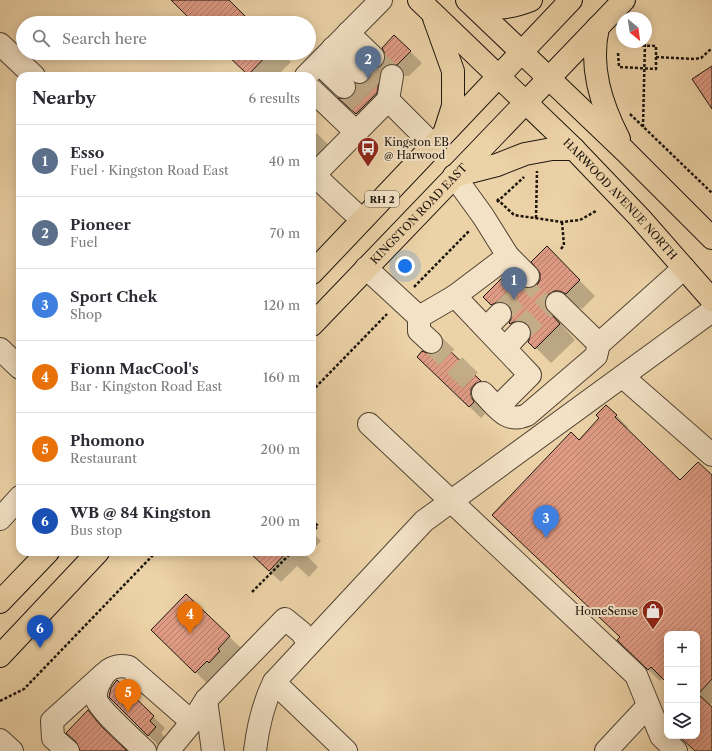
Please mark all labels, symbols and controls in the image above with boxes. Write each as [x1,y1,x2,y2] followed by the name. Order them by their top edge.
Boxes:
[616,12,652,48] north arrow
[16,16,316,60] search box
[30,27,52,49] icon: search
[62,29,147,48] text: Search here
[355,46,381,79] pin: 2
[32,88,96,108] text: Nearby
[249,90,300,106] text: 6 results
[355,135,381,168] bus stop icon: Kingston EB @ Harwood
[384,135,449,162] place label: Kingston EB @ Harwood
[560,135,680,262] street label: HARWOOD AVENUE NORTH
[70,143,104,162] text: Esso
[42,153,48,169] text: 1
[269,153,300,169] text: 40 m
[367,160,471,267] street label: KINGSTON ROAD EAST
[70,162,229,178] text: Fuel · Kingston Road East
[365,191,399,207] road number: RH 2
[70,215,131,234] text: Pioneer
[41,225,49,241] text: 2
[270,225,300,241] text: 70 m
[70,234,98,250] text: Fuel
[395,256,415,276] your location
[501,267,527,300] pin: 1
[70,287,157,306] text: Sport Chek
[41,297,49,313] text: 3
[263,297,300,313] text: 120 m
[70,306,102,322] text: Shop
[70,359,199,378] text: Fionn MacCool's
[41,369,49,385] text: 4
[263,369,300,385] text: 160 m
[70,378,222,394] text: Bar · Kingston Road East
[70,431,144,450] text: Phomono
[41,441,49,457] text: 5
[260,441,300,457] text: 200 m
[70,450,137,466] text: Restaurant
[70,503,211,522] text: WB @ 84 Kingston
[533,505,559,538] pin: 3
[41,513,49,529] text: 6
[260,513,300,529] text: 200 m
[70,522,122,538] text: Bus stop
[640,598,666,631] shop icon: HomeSense
[177,601,203,634] pin: 4
[575,604,638,618] place label: HomeSense
[27,615,53,648] pin: 6
[664,631,700,739] map controls
[664,631,700,667] button: +
[664,667,700,703] button: −
[115,679,141,712] pin: 5
[664,703,700,739] button: layers

